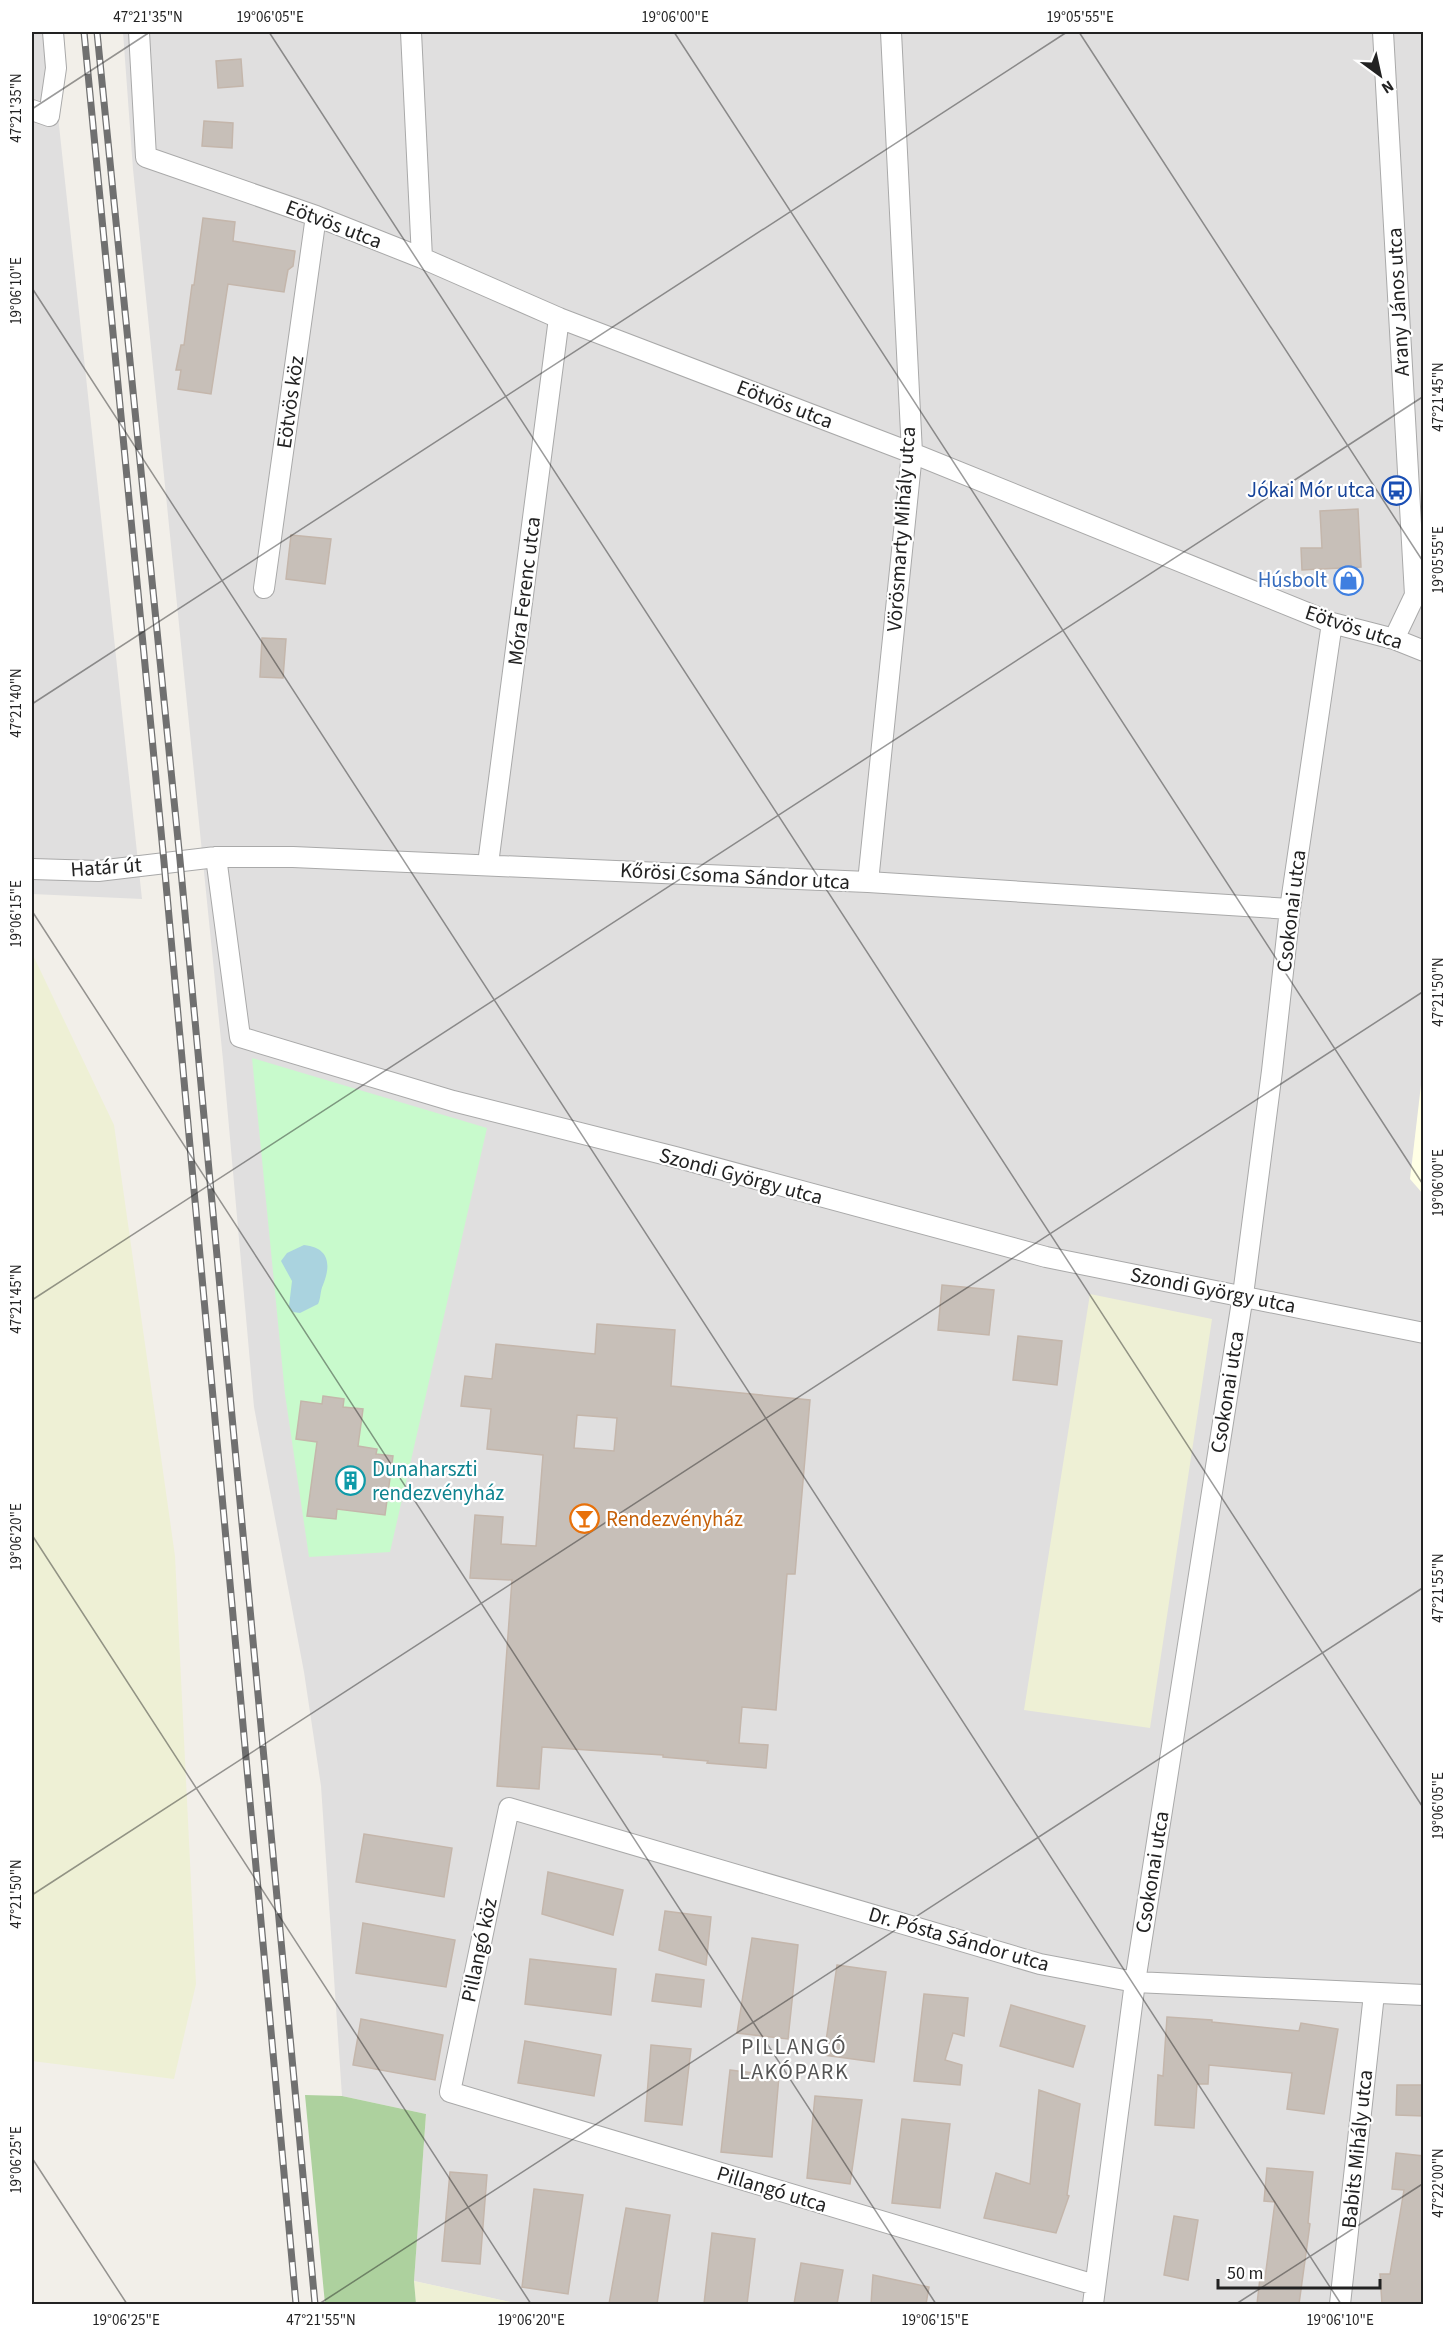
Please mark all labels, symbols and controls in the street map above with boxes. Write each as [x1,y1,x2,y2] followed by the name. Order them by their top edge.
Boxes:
[113,7,183,28] text: 47°21'35"N
[236,7,304,28] text: 19°06'05"E
[641,7,709,28] text: 19°06'00"E
[1046,7,1114,28] text: 19°05'55"E
[1350,45,1410,105] north arrow
[6,73,27,143] text: 47°21'35"N
[1377,75,1398,99] text: N
[281,192,387,256] street label: Eötvös utca
[1379,227,1417,377] street label: Arany János utca
[6,257,27,325] text: 19°06'10"E
[269,354,311,450] street label: Eötvös köz
[1428,362,1449,432] text: 47°21'45"N
[732,372,838,436] street label: Eötvös utca
[879,425,923,633] street label: Vörösmarty Mihály utca
[1380,474,1412,506] bus stop icon: Jókai Mór utca
[1247,475,1375,505] place label: Jókai Mór utca
[500,515,548,667] street label: Móra Ferenc utca
[1428,526,1449,594] text: 19°05'55"E
[1332,564,1364,596] shop icon: Húsbolt
[1258,565,1327,595] place label: Húsbolt
[1301,597,1407,657] street label: Eötvös utca
[6,668,27,738] text: 47°21'40"N
[1269,848,1313,974] street label: Csokonai utca
[69,850,143,884] street label: Határ út
[619,855,851,897] street label: Kőrösi Csoma Sándor utca
[6,880,27,948] text: 19°06'15"E
[1428,957,1449,1027] text: 47°21'50"N
[656,1140,826,1212] street label: Szondi György utca
[1428,1149,1449,1217] text: 19°06'00"E
[1128,1259,1298,1321] street label: Szondi György utca
[6,1264,27,1334] text: 47°21'45"N
[1203,1329,1251,1455] street label: Csokonai utca
[372,1454,504,1508] place label: Dunaharszti rendezvényház
[335,1465,367,1497] building icon: Dunaharszti rendezvényház
[6,1503,27,1571] text: 19°06'20"E
[569,1503,601,1535] bar icon: Rendezvényház
[606,1504,743,1534] place label: Rendezvényház
[1428,1553,1449,1623] text: 47°21'55"N
[1428,1772,1449,1840] text: 19°06'05"E
[1128,1809,1176,1935] street label: Csokonai utca
[6,1859,27,1929] text: 47°21'50"N
[453,1895,505,2005] street label: Pillangó köz
[865,1899,1053,1979] street label: Dr. Pósta Sándor utca
[739,2031,849,2088] district label: PILLANGÓ LAKÓPARK
[1334,2068,1380,2230] street label: Babits Mihály utca
[6,2126,27,2194] text: 19°06'25"E
[1428,2148,1449,2218] text: 47°22'00"N
[713,2158,831,2220] street label: Pillangó utca
[1218,2252,1380,2290] scale bar
[1227,2261,1263,2286] text: 50 m
[92,2310,160,2331] text: 19°06'25"E
[286,2310,356,2331] text: 47°21'55"N
[497,2310,565,2331] text: 19°06'20"E
[901,2310,969,2331] text: 19°06'15"E
[1306,2310,1374,2331] text: 19°06'10"E

